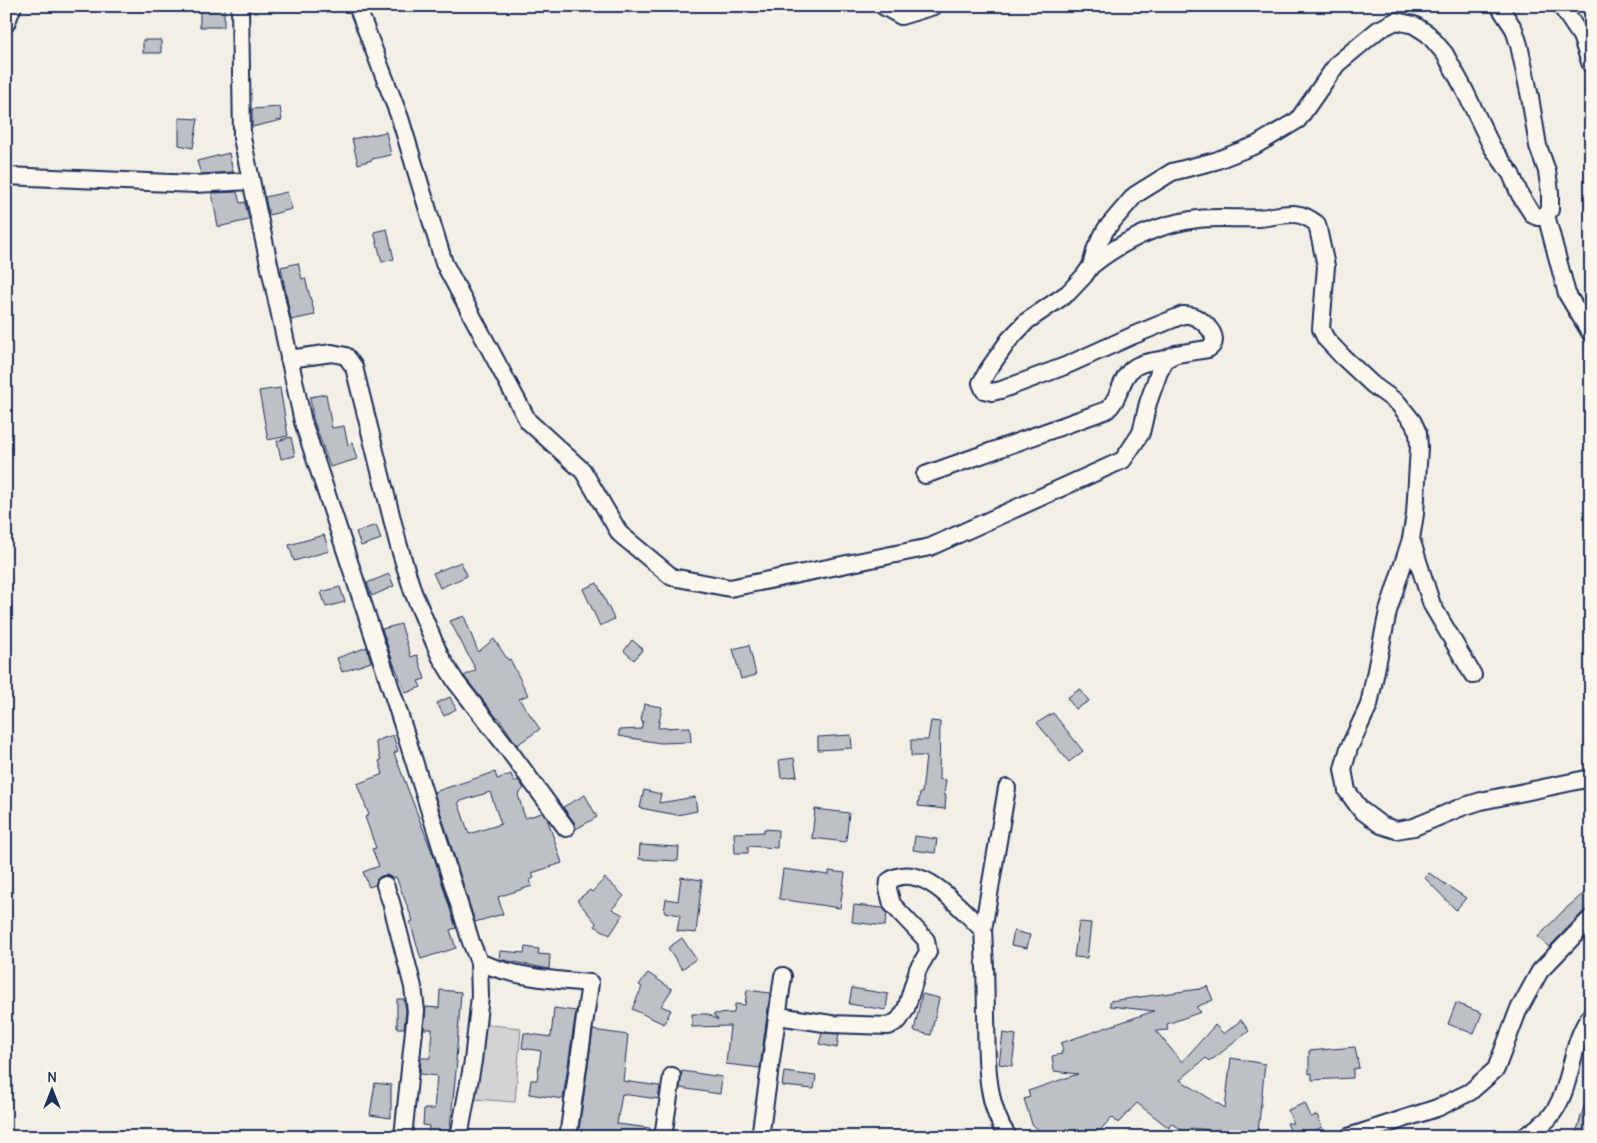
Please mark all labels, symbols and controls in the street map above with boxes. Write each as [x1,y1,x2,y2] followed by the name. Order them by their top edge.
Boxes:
[28,1066,78,1116] north arrow
[47,1068,57,1086] text: N

